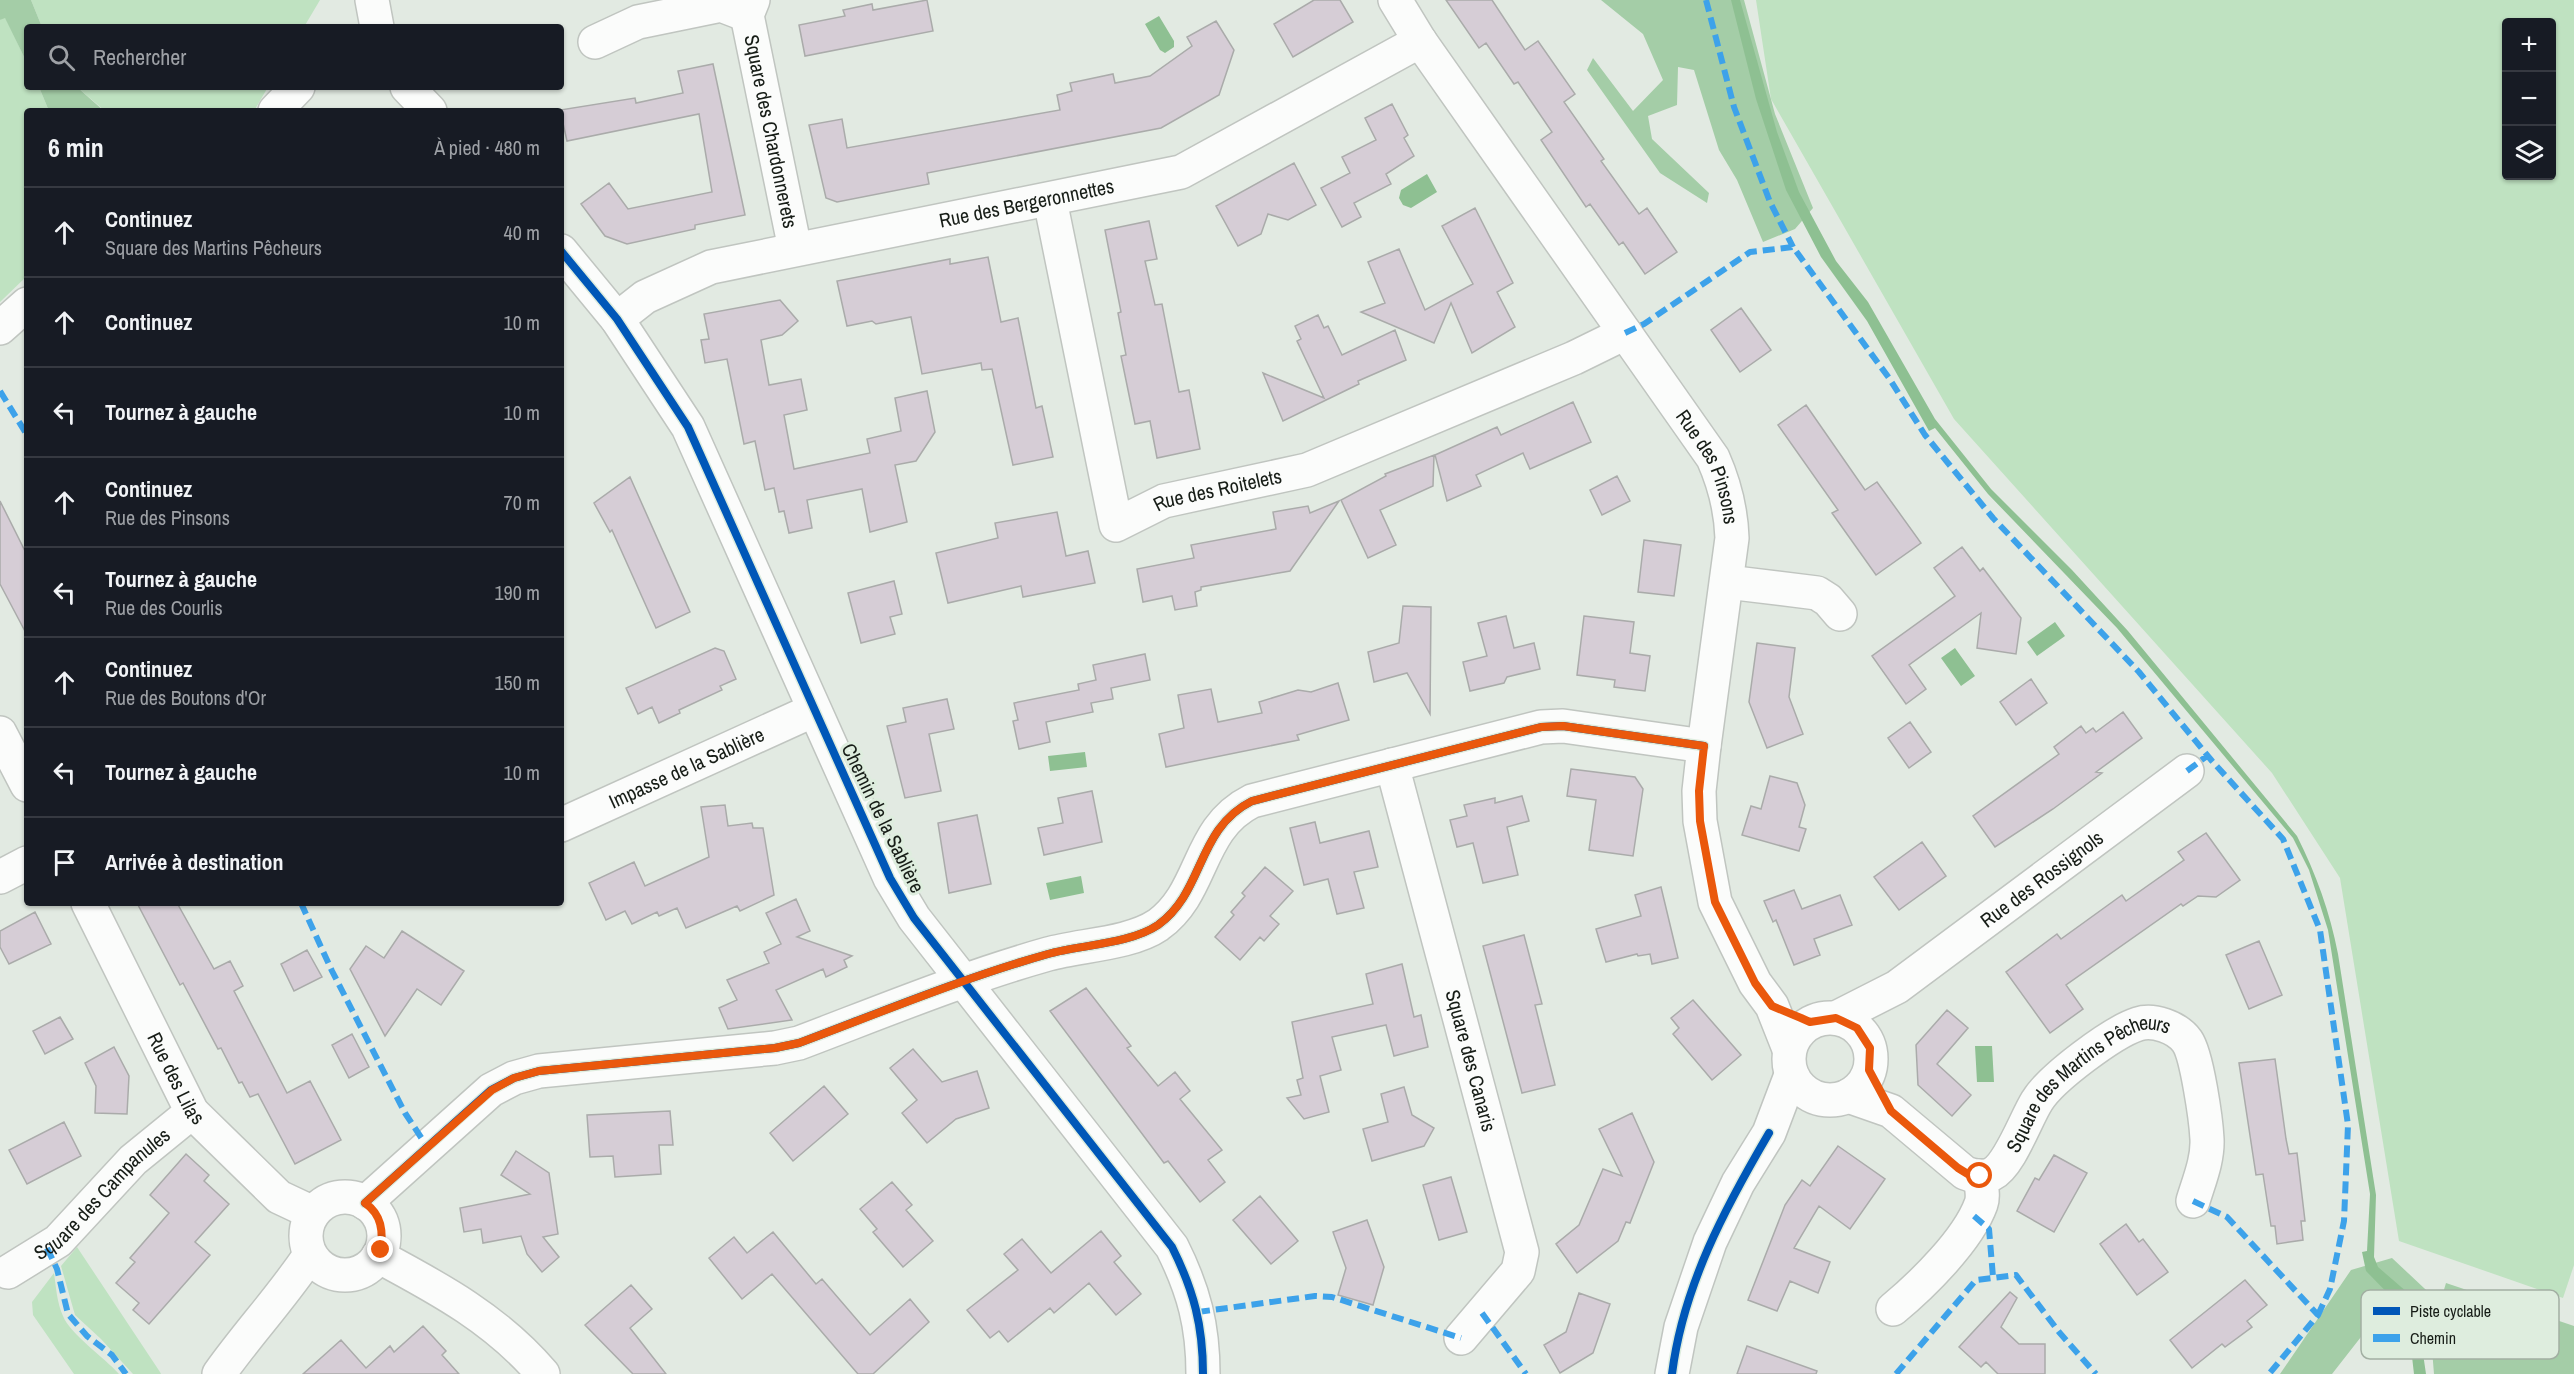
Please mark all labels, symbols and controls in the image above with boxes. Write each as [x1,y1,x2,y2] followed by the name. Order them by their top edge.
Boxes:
[2502,18,2556,180] map controls
[2502,18,2556,72] button: +
[24,24,564,90] search box
[738,32,804,231] street label: Square des Chardonnerets
[45,41,78,74] icon: search
[93,42,186,72] text: Rechercher
[2502,72,2556,126] button: −
[2502,126,2556,180] button: layers
[48,130,104,165] text: 6 min
[434,134,540,161] text: À pied · 480 m
[937,172,1116,234] street label: Rue des Bergeronnettes
[105,204,192,234] text: Continuez
[48,216,81,249] icon: ahead
[504,219,540,246] text: 40 m
[105,234,322,261] text: Square des Martins Pêcheurs
[48,306,81,339] icon: ahead
[105,307,192,337] text: Continuez
[504,309,540,336] text: 10 m
[48,396,81,429] icon: left
[105,397,257,427] text: Tournez à gauche
[504,399,540,426] text: 10 m
[1670,404,1745,526] street label: Rue des Pinsons
[1148,462,1284,517] street label: Rue des Roitelets
[105,474,192,504] text: Continuez
[48,486,81,519] icon: ahead
[504,489,540,516] text: 70 m
[105,504,230,531] text: Rue des Pinsons
[105,564,257,594] text: Tournez à gauche
[48,576,81,609] icon: left
[494,579,540,606] text: 190 m
[105,594,223,621] text: Rue des Courlis
[105,654,192,684] text: Continuez
[48,666,81,699] icon: ahead
[494,669,540,696] text: 150 m
[105,684,266,711] text: Rue des Boutons d'Or
[604,720,768,814] street label: Impasse de la Sablière
[836,739,931,897] street label: Chemin de la Sablière
[48,756,81,789] icon: left
[105,757,257,787] text: Tournez à gauche
[504,759,540,786] text: 10 m
[1975,824,2108,933] street label: Rue des Rossignols
[48,846,81,879] icon: arrive
[105,847,283,877] text: Arrivée à destination
[1440,987,1503,1135] street label: Square des Canaris
[1999,1008,2175,1157] street label: Square des Martins Pêcheurs
[141,1027,211,1130] street label: Rue des Lilas
[28,1121,175,1266] street label: Square des Campanules
[1966,1162,1992,1188] route start
[367,1236,393,1262] route end
[2361,1290,2559,1359] legend
[2410,1300,2491,1322] text: Piste cyclable
[2410,1327,2456,1349] text: Chemin

